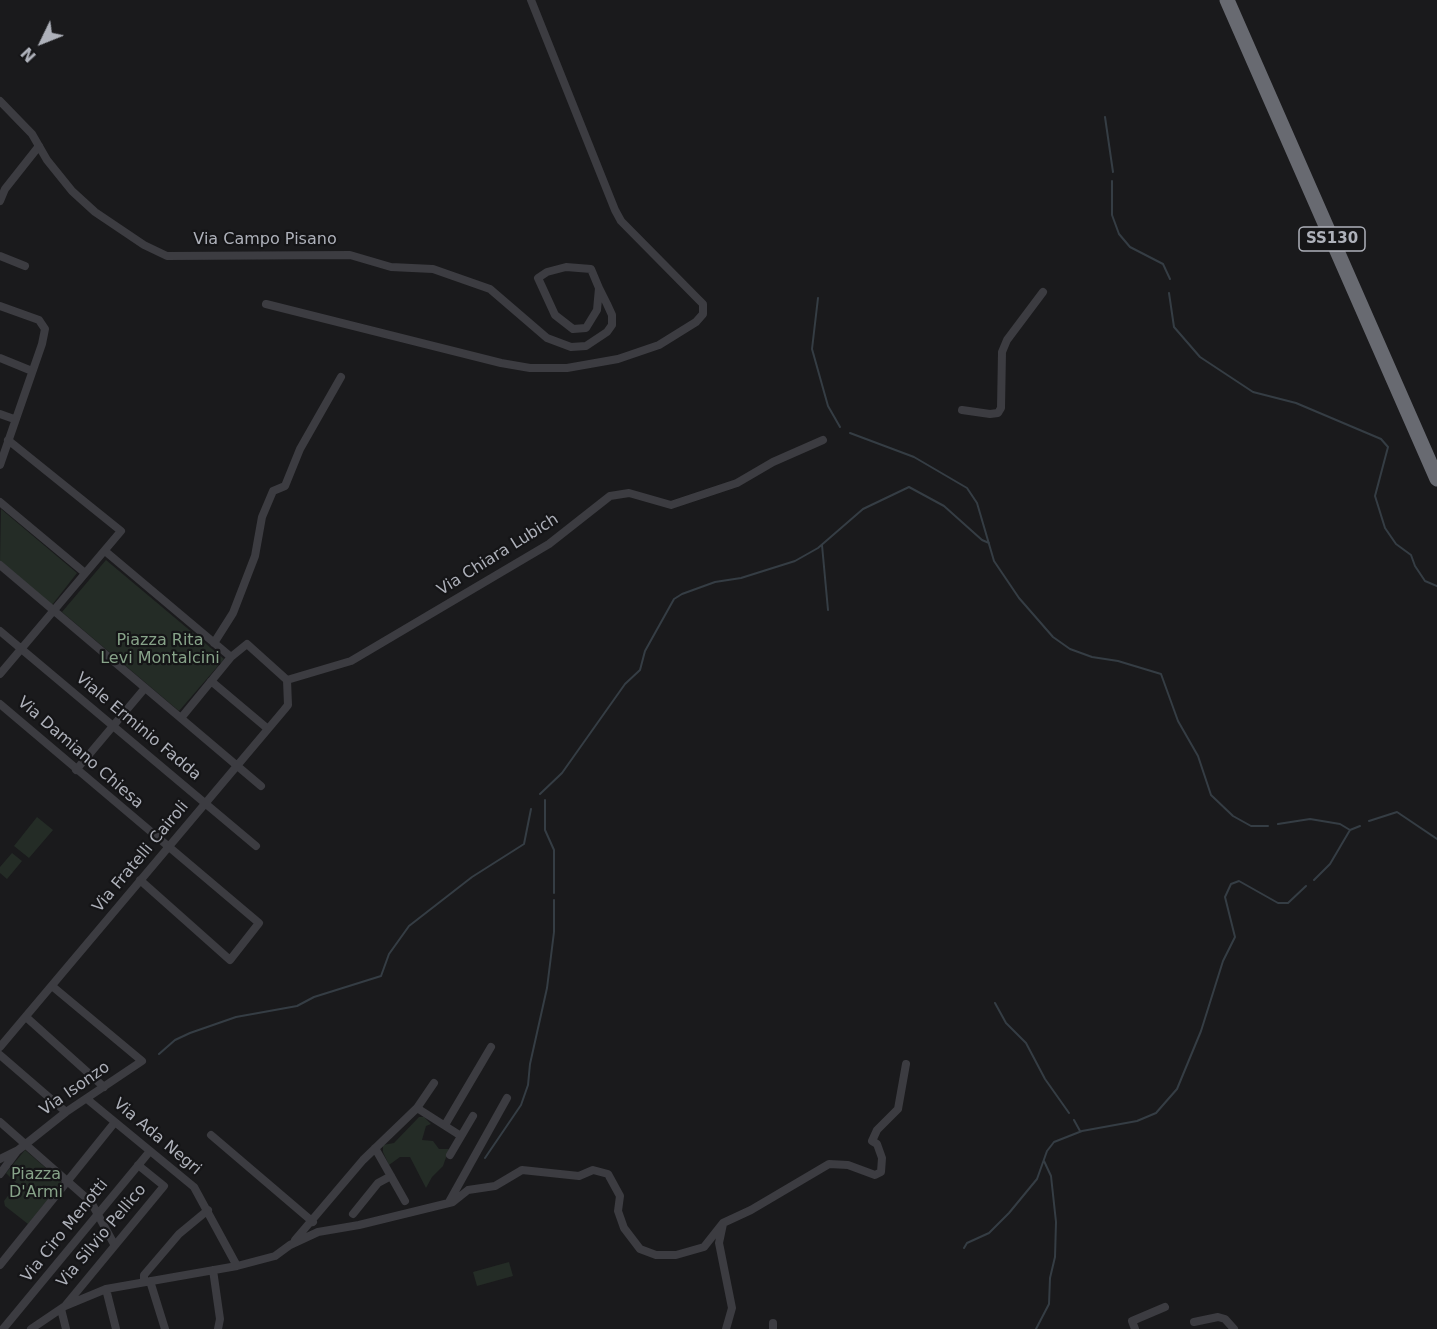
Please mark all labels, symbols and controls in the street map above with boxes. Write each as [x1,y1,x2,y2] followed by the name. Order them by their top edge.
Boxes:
[12,12,72,72] north arrow
[17,43,40,66] text: N
[1299,227,1365,251] road number: SS130
[193,230,337,250] street label: Via Campo Pisano
[434,510,562,600] street label: Via Chiara Lubich
[100,631,220,669] park label: Piazza Rita Levi Montalcini
[71,669,205,785] street label: Viale Erminio Fadda
[13,693,147,813] street label: Via Damiano Chiesa
[89,798,193,916] street label: Via Fratelli Cairoli
[36,1058,114,1120] street label: Via Isonzo
[109,1095,205,1179] street label: Via Ada Negri
[9,1165,63,1203] park label: Piazza D'Armi
[18,1176,112,1286] street label: Via Ciro Menotti
[53,1181,151,1291] street label: Via Silvio Pellico

